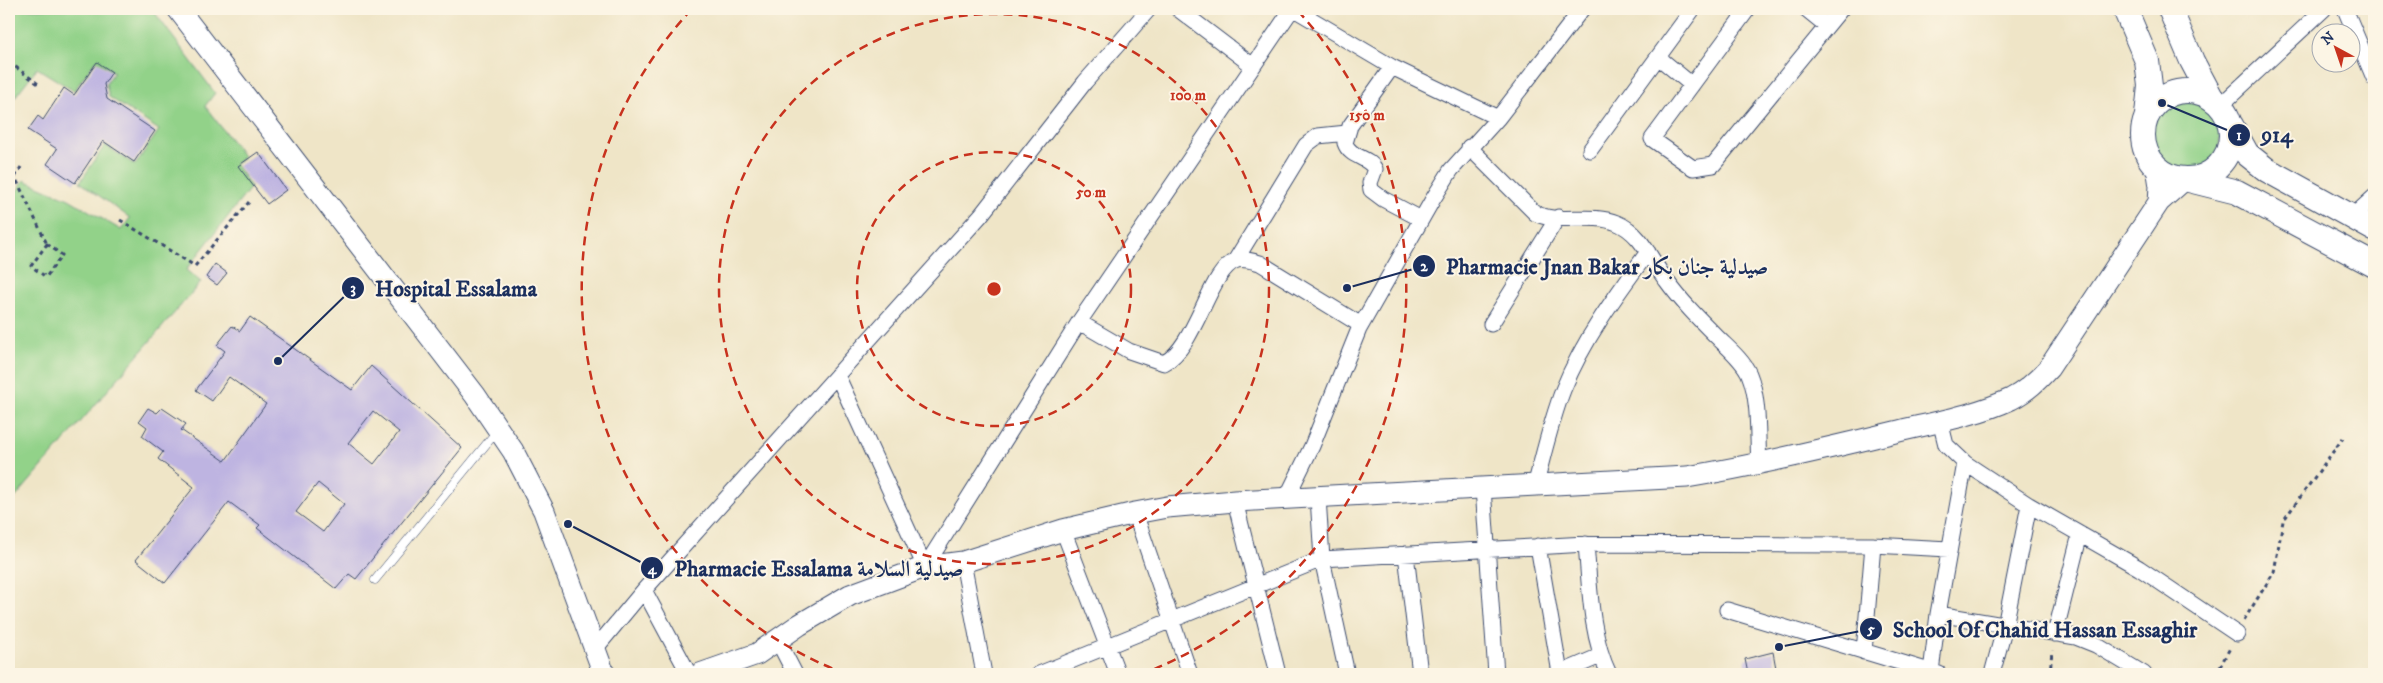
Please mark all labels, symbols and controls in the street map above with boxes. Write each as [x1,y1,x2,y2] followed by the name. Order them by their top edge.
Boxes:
[2310,22,2360,72] north arrow
[2318,28,2339,49] text: N
[1170,86,1207,105] text: 100 m
[1349,106,1385,125] text: 150 m
[2226,116,2303,153] callout: 914
[2259,122,2294,149] text: 914
[2236,126,2242,145] text: 1
[1075,183,1107,202] text: 50 m
[1411,247,1779,284] callout: Pharmacie Jnan Bakar صيدلية جنان بكار
[1446,254,1768,281] text: Pharmacie Jnan Bakar صيدلية جنان بكار
[1420,257,1428,276] text: 2
[340,270,547,307] callout: Hospital Essalama
[375,276,538,303] text: Hospital Essalama
[350,279,356,298] text: 3
[985,280,1003,298] centre of rings
[639,550,974,587] callout: Pharmacie Essalama صيدلية السلامة
[674,556,964,583] text: Pharmacie Essalama صيدلية السلامة
[647,560,658,579] text: 4
[1858,611,2208,648] callout: School Of Chahid Hassan Essaghir
[1893,617,2198,644] text: School Of Chahid Hassan Essaghir
[1866,620,1875,639] text: 5

